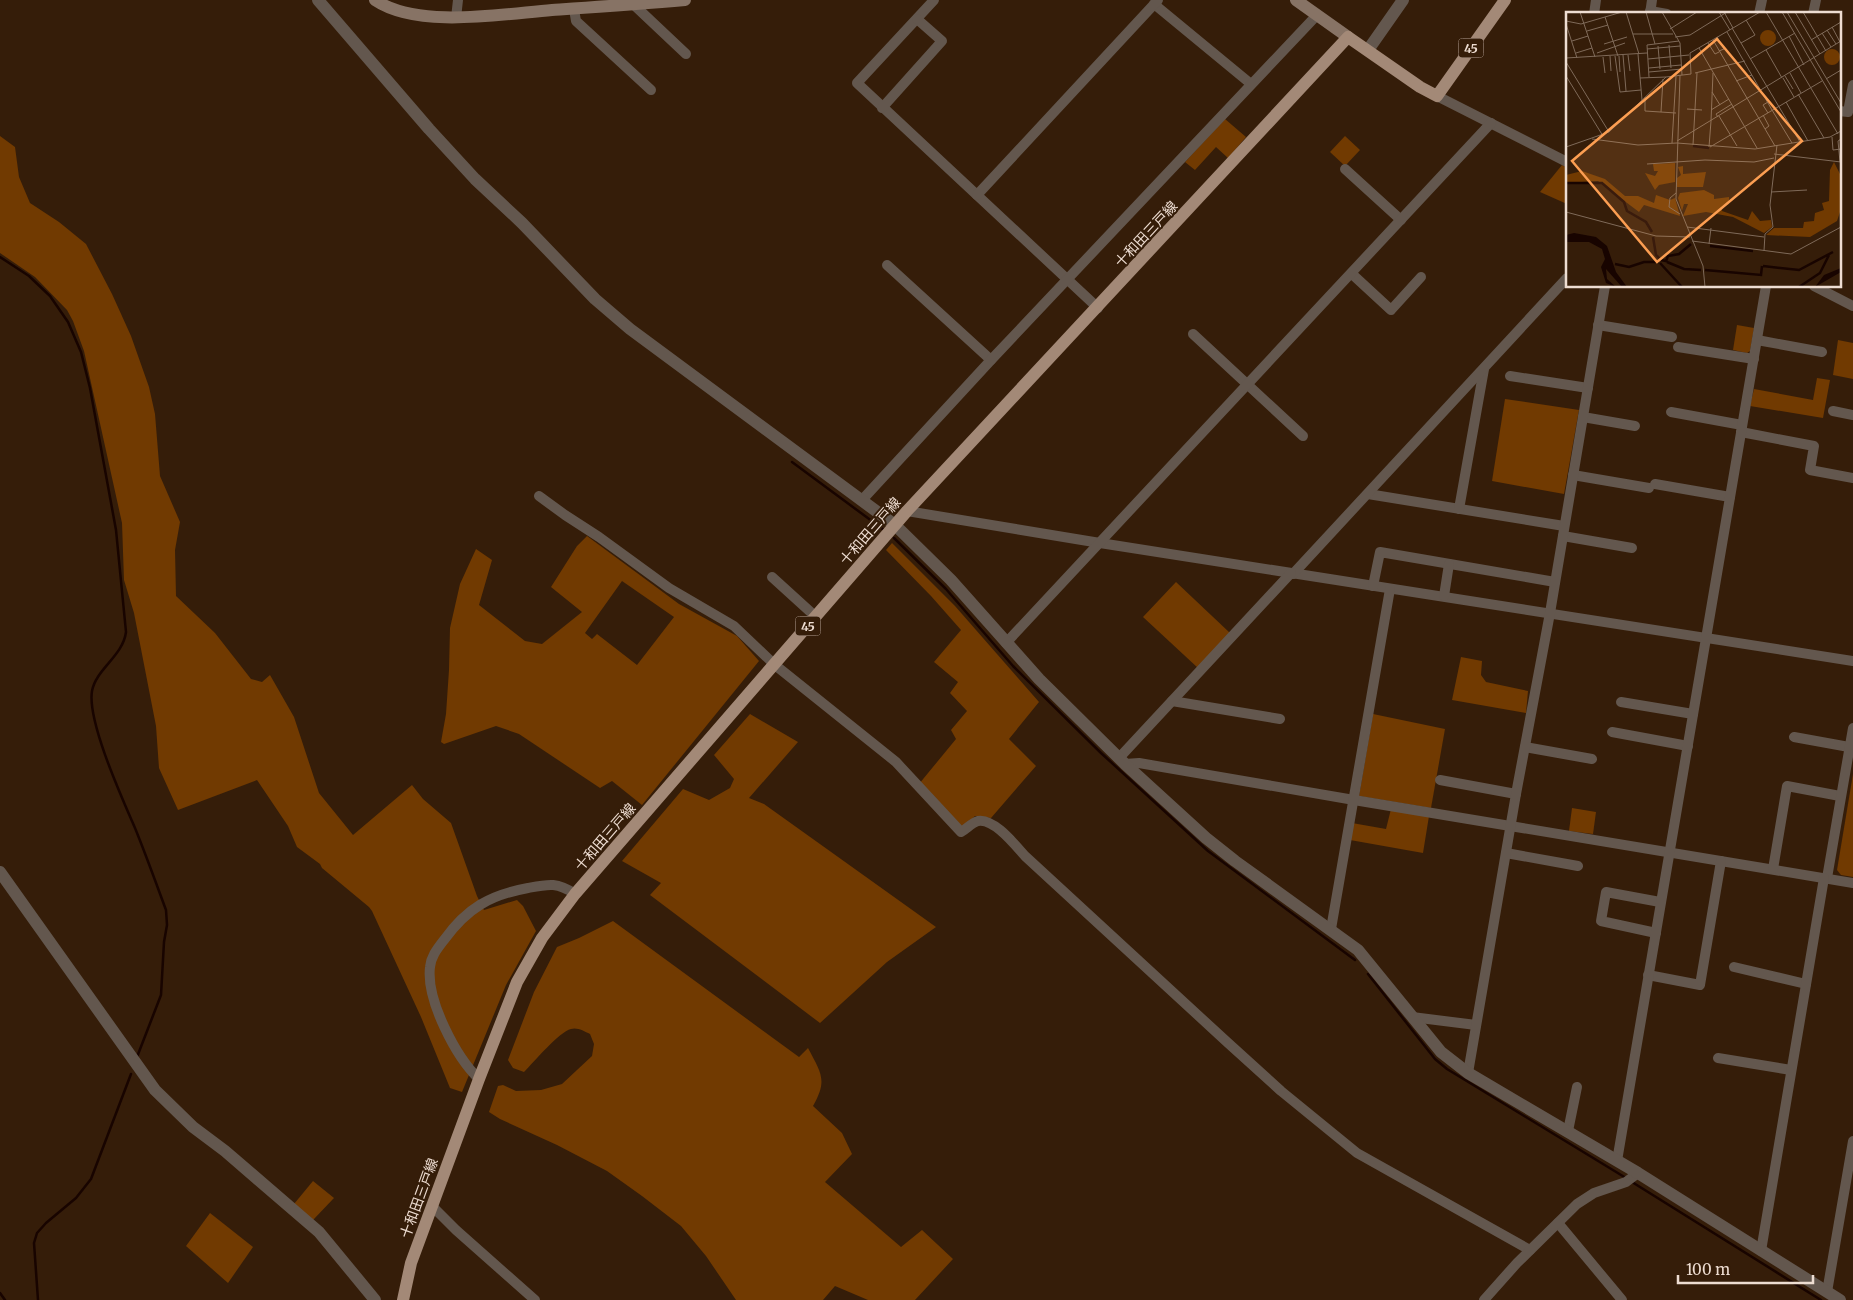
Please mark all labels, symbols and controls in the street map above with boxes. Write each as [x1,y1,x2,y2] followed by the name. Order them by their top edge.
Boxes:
[1566,12,1840,288] inset map
[1458,38,1484,58] road number: 45
[1111,197,1181,271] street label: 十和田三戸線
[836,493,904,569] street label: 十和田三戸線
[796,616,820,636] road number: 45
[571,799,639,875] street label: 十和田三戸線
[396,1155,442,1241] street label: 十和田三戸線
[1678,1252,1813,1284] scale bar
[1686,1260,1730,1279] text: 100 m

